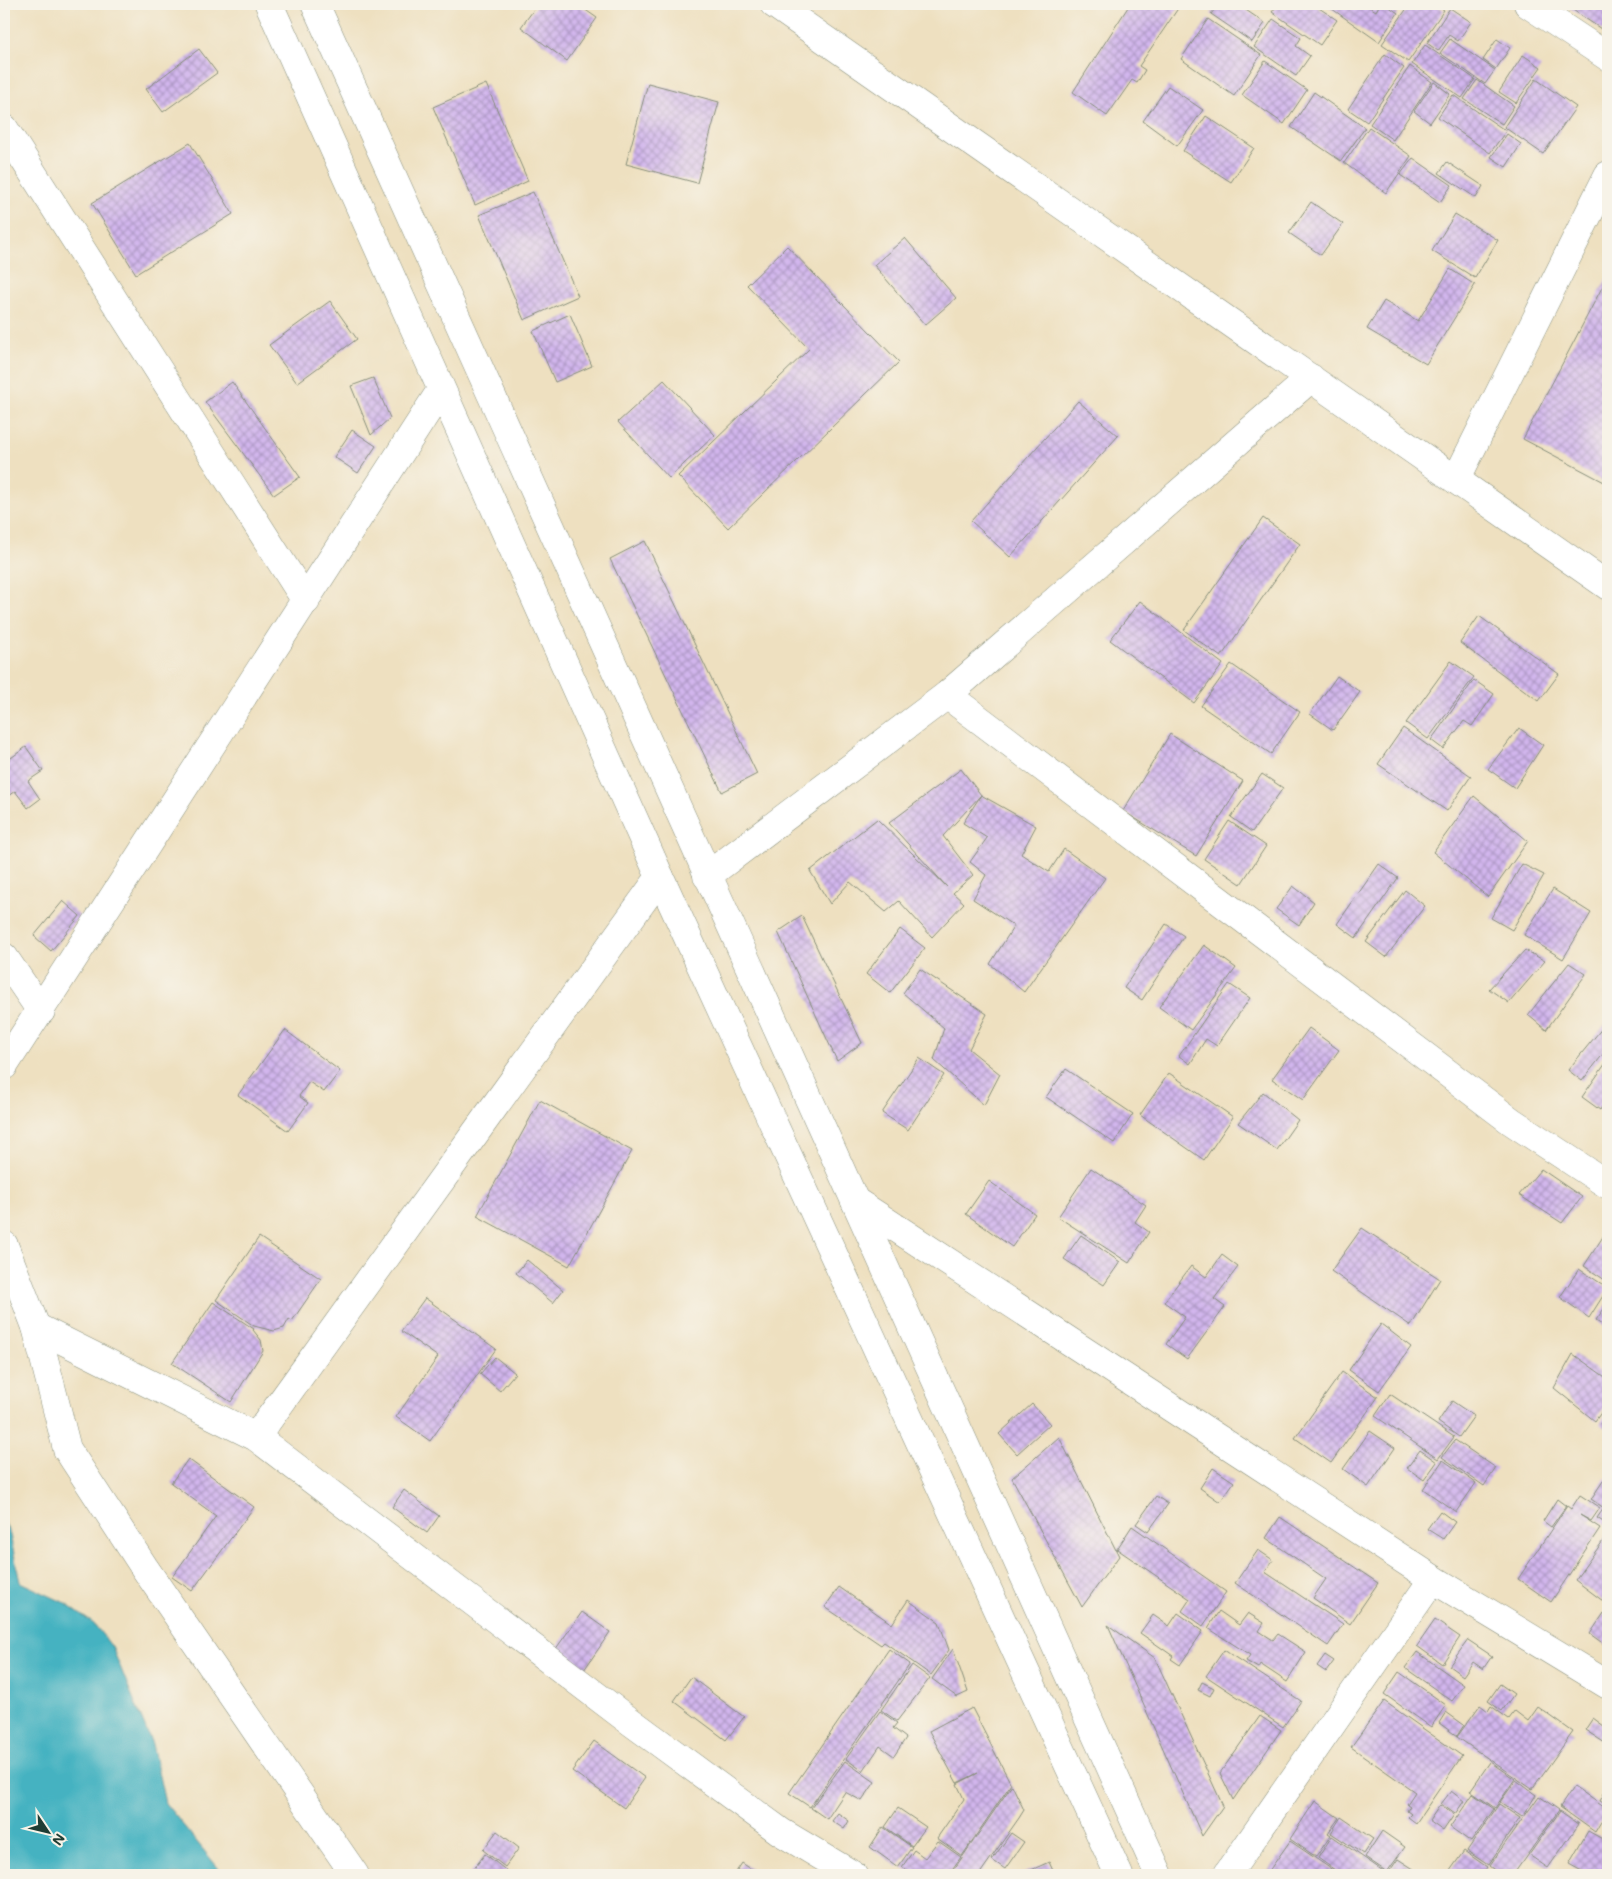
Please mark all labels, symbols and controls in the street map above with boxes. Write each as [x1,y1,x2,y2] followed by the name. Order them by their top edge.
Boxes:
[22,1806,72,1856] north arrow
[48,1830,70,1850] text: N

